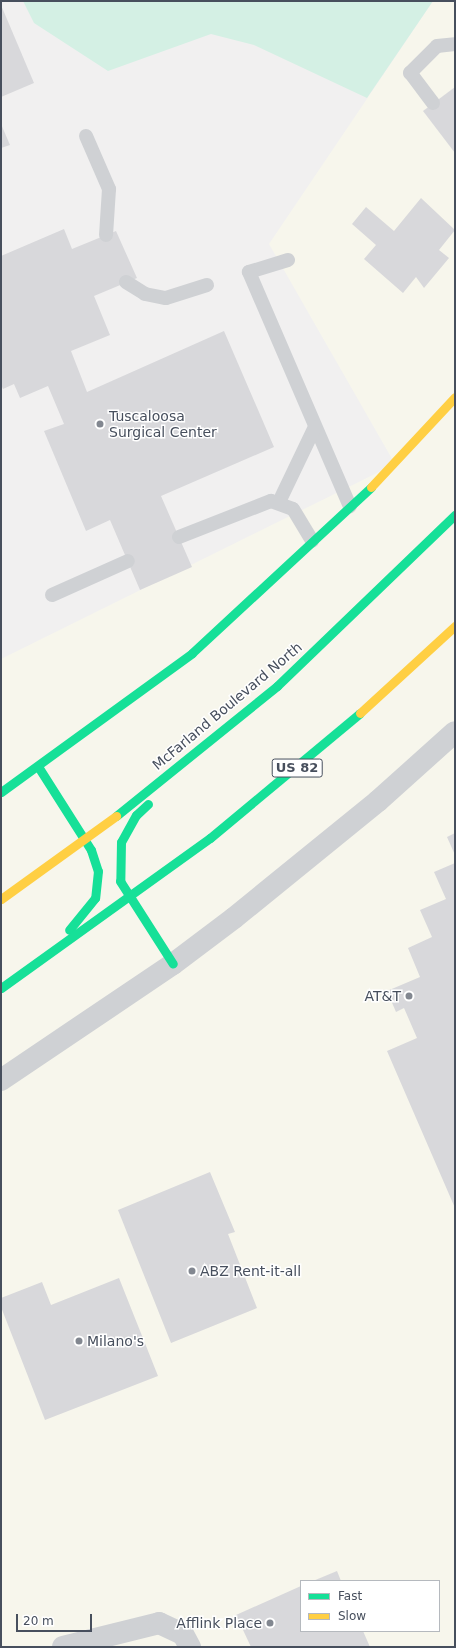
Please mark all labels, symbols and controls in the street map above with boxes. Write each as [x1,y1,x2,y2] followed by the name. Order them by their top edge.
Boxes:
[109,408,217,440] place label: Tuscaloosa Surgical Center
[94,418,106,430] marker: Tuscaloosa Surgical Center
[149,639,305,773] street label: McFarland Boulevard North
[271,757,323,779] road number: US 82
[364,988,401,1004] place label: AT&T
[404,991,414,1001] marker: AT&T
[200,1263,301,1279] place label: ABZ Rent-it-all
[187,1266,197,1276] marker: ABZ Rent-it-all
[87,1333,144,1349] place label: Milano's
[74,1336,84,1346] marker: Milano's
[300,1580,440,1632] legend
[338,1589,362,1603] text: Fast
[18,1606,94,1632] scale bar
[338,1609,366,1623] text: Slow
[23,1614,54,1628] text: 20 m
[176,1615,262,1631] place label: Afflink Place
[265,1618,275,1628] marker: Afflink Place

